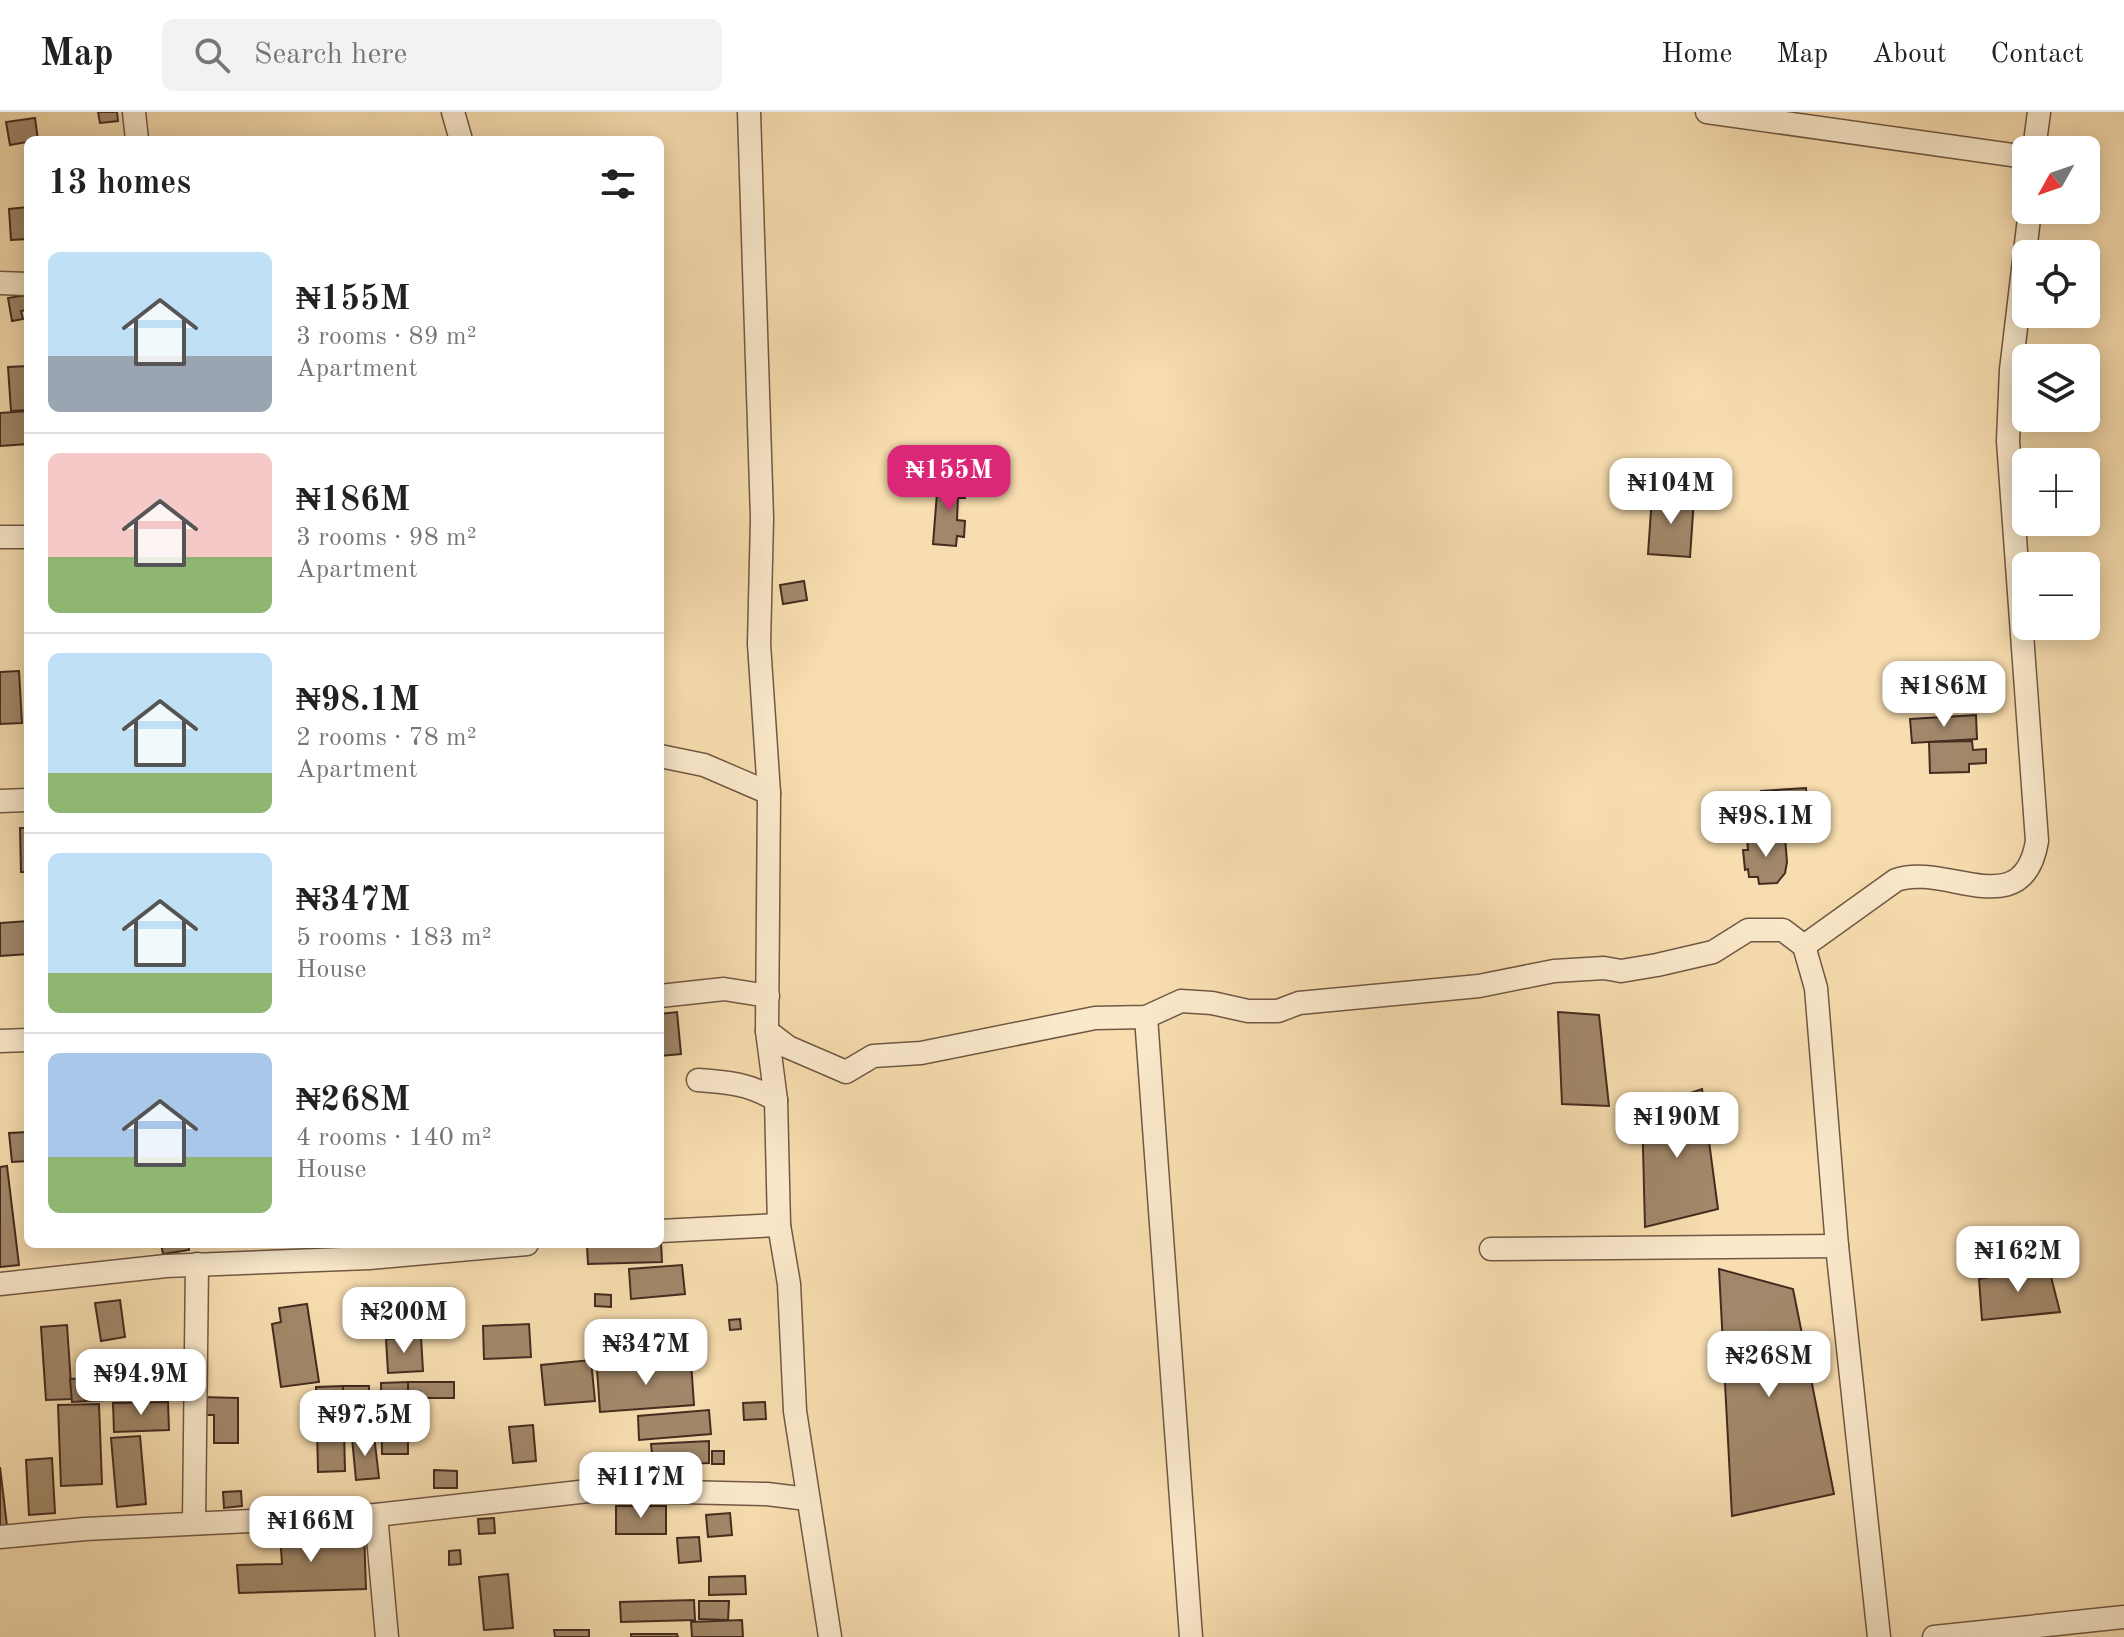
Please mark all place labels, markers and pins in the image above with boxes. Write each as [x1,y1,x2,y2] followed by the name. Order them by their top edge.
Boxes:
[893,445,1005,513] pin: ₦155M
[1615,458,1727,526] pin: ₦104M
[1888,661,2000,729] pin: ₦186M
[1701,791,1831,859] pin: ₦98.1M
[1621,1092,1733,1160] pin: ₦190M
[1962,1226,2074,1294] pin: ₦162M
[348,1287,460,1355] pin: ₦200M
[590,1319,702,1387] pin: ₦347M
[1713,1331,1825,1399] pin: ₦268M
[76,1349,206,1417] pin: ₦94.9M
[300,1390,430,1458] pin: ₦97.5M
[585,1452,697,1520] pin: ₦117M
[255,1496,367,1564] pin: ₦166M

